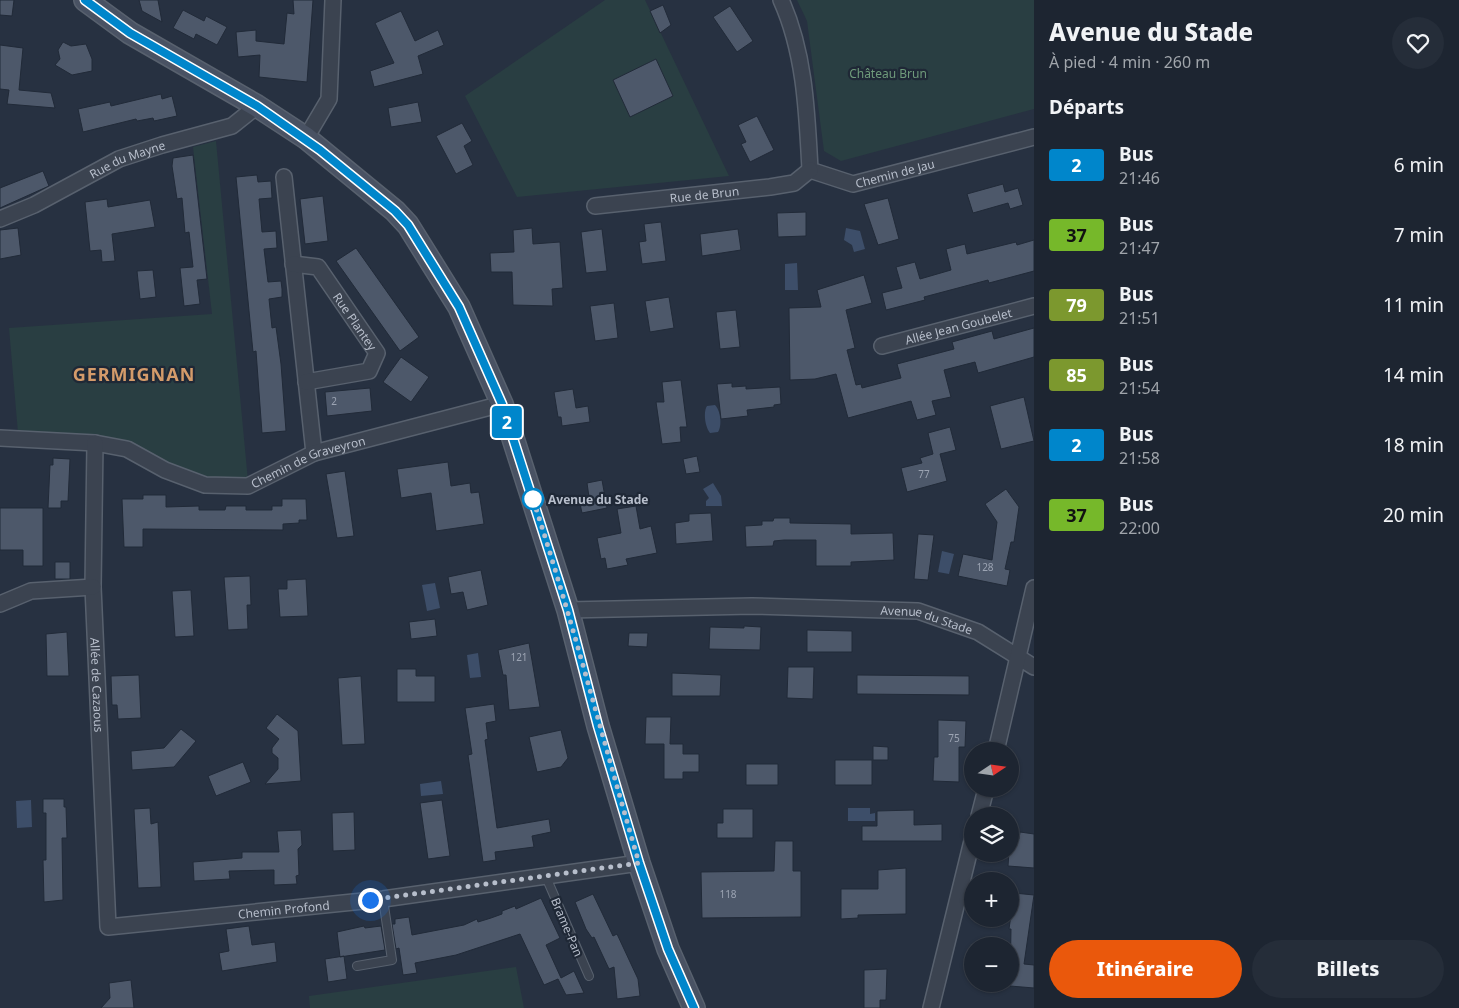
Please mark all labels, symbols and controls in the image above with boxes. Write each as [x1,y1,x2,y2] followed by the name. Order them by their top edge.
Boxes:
[1049,15,1253,48] text: Avenue du Stade
[1392,17,1444,69] button: heart
[1049,51,1210,73] text: À pied · 4 min · 260 m
[849,65,927,82] park label: Château Brun
[1049,94,1124,120] text: Départs
[86,136,167,182] street label: Rue du Mayne
[1119,141,1154,167] text: Bus
[1394,152,1444,178] text: 6 min
[1071,153,1082,177] text: 2
[853,155,936,192] street label: Chemin de Jau
[1119,167,1160,189] text: 21:46
[669,182,740,206] street label: Rue de Brun
[1119,211,1154,237] text: Bus
[1394,222,1444,248] text: 7 min
[1066,223,1087,247] text: 37
[1119,237,1160,259] text: 21:47
[1119,281,1154,307] text: Bus
[329,289,382,354] street label: Rue Plantey
[1383,292,1444,318] text: 11 min
[1066,293,1087,317] text: 79
[903,304,1014,348] street label: Allée Jean Goubelet
[1119,307,1160,329] text: 21:51
[1119,351,1154,377] text: Bus
[73,362,195,386] district label: GERMIGNAN
[1383,362,1444,388] text: 14 min
[1066,363,1087,387] text: 85
[1119,377,1160,399] text: 21:54
[331,394,337,408] house number: 2
[491,406,523,438] line badge: 2
[502,410,512,434] text: 2
[1119,421,1154,447] text: Bus
[248,432,367,492] street label: Chemin de Graveyron
[1383,432,1444,458] text: 18 min
[1071,433,1082,457] text: 2
[1119,447,1160,469] text: 21:58
[918,467,930,481] house number: 77
[522,488,544,510] marker: Avenue du Stade
[548,491,648,508] place label: Avenue du Stade
[1119,491,1154,517] text: Bus
[1383,502,1444,528] text: 20 min
[1066,503,1087,527] text: 37
[1119,517,1160,539] text: 22:00
[976,560,994,574] house number: 128
[880,601,975,638] street label: Avenue du Stade
[87,637,108,733] street label: Allée de Cazaous
[510,650,528,664] house number: 121
[948,731,960,745] house number: 75
[964,742,1019,798] north arrow
[964,742,1019,992] map controls
[964,807,1019,862] button: layers
[964,872,1019,927] button: +
[719,887,737,901] house number: 118
[358,888,383,913] your location
[547,895,587,959] street label: Brame-Pan
[237,896,330,922] street label: Chemin Profond
[964,937,1019,992] button: −
[1049,940,1242,998] button: Itinéraire
[1252,940,1444,998] button: Billets

